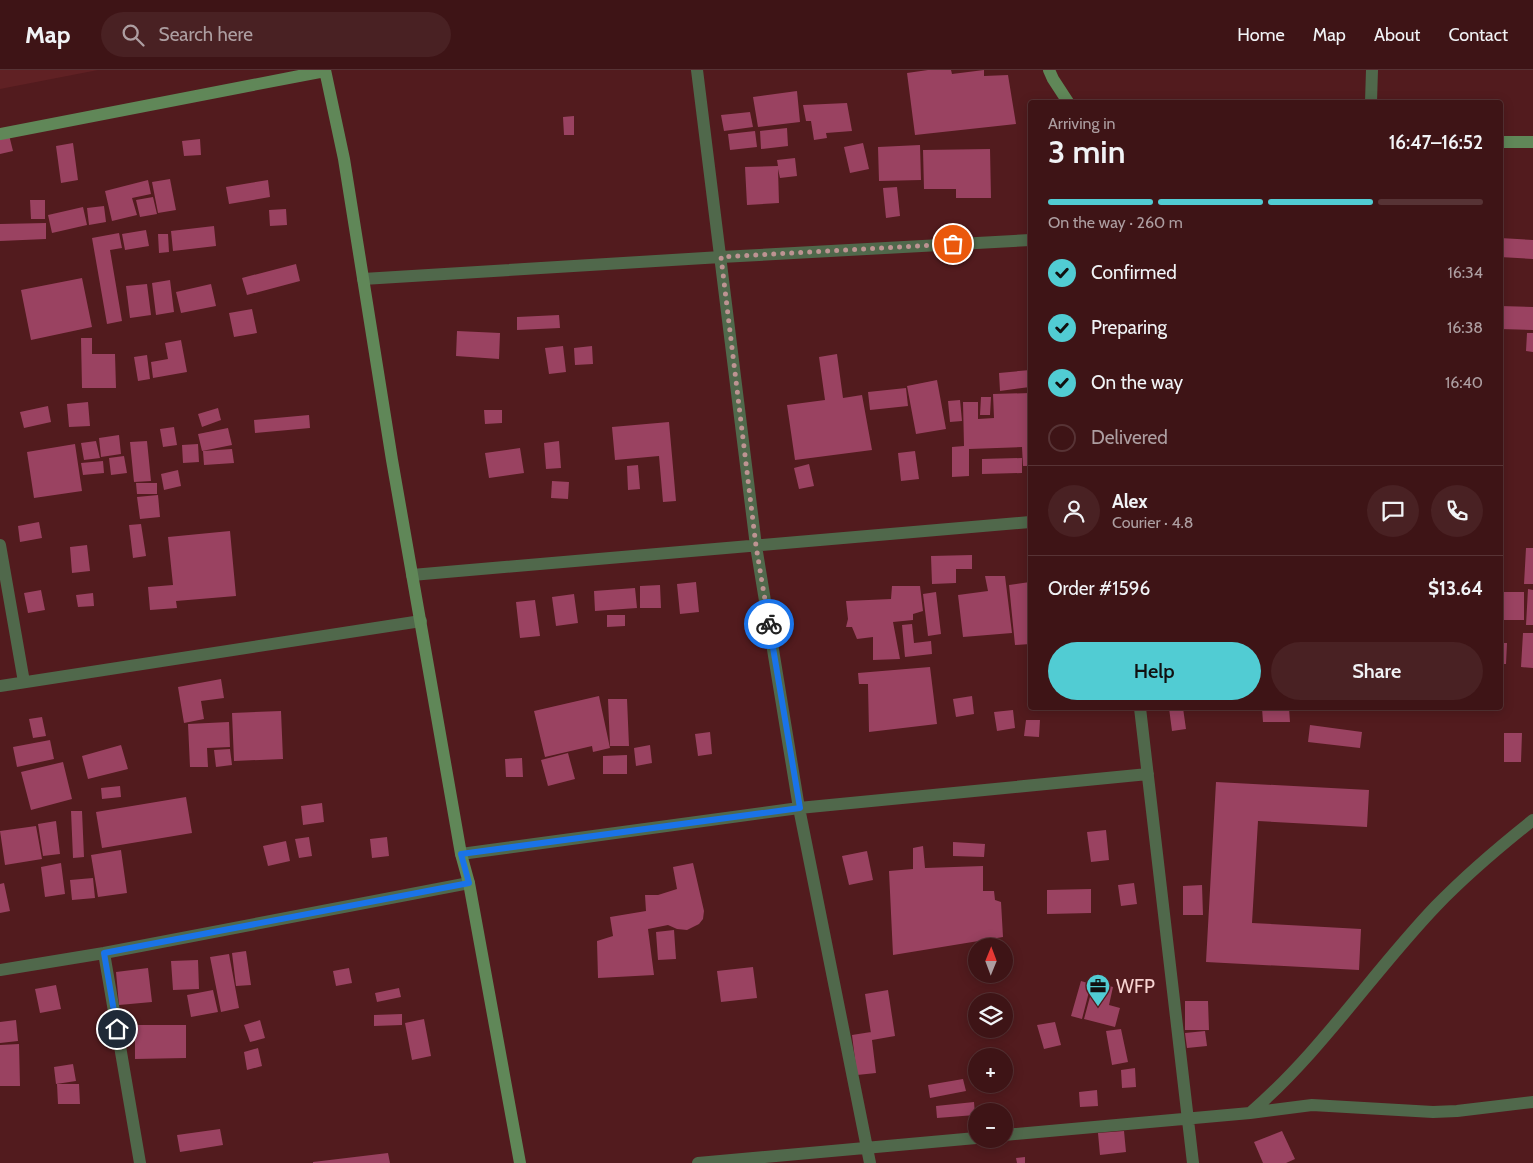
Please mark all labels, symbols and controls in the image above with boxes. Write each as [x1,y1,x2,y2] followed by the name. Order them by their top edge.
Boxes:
[101,12,451,57] search box
[25,20,71,49] text: Map
[119,21,147,49] icon: search
[159,23,253,46] text: Search here
[1237,24,1285,46] text: Home
[1313,24,1346,46] text: Map
[1374,24,1420,46] text: About
[1448,24,1508,46] text: Contact
[1048,114,1115,133] text: Arriving in
[1389,131,1483,154] text: 16:47–16:52
[1048,132,1125,171] text: 3 min
[1048,213,1183,232] text: On the way · 260 m
[932,223,974,265] pin
[939,230,967,258] icon: bag
[1048,259,1076,287] icon: check
[1091,261,1177,284] text: Confirmed
[1447,263,1483,282] text: 16:34
[1048,314,1076,342] icon: check
[1091,316,1167,339] text: Preparing
[1447,318,1483,337] text: 16:38
[1048,369,1076,397] icon: check
[1091,371,1183,394] text: On the way
[1445,373,1483,392] text: 16:40
[1091,426,1168,449] text: Delivered
[1048,485,1100,537] button: person
[1367,485,1419,537] button: chat
[1431,485,1483,537] button: phone
[1112,490,1148,513] text: Alex
[1112,513,1194,532] text: Courier · 4.8
[1048,577,1150,600] text: Order #1596
[1428,577,1483,600] text: $13.64
[744,599,794,649] courier
[755,610,783,638] icon: bike
[1048,642,1261,700] button: Help
[1271,642,1483,700] button: Share
[968,938,1012,982] north arrow
[968,938,1013,1148] map controls
[1085,973,1111,1007] office icon: WFP
[1116,975,1155,998] place label: WFP
[968,993,1013,1038] button: layers
[96,1008,138,1050] pin
[103,1015,131,1043] icon: home
[968,1048,1013,1093] button: +
[968,1103,1013,1148] button: −

